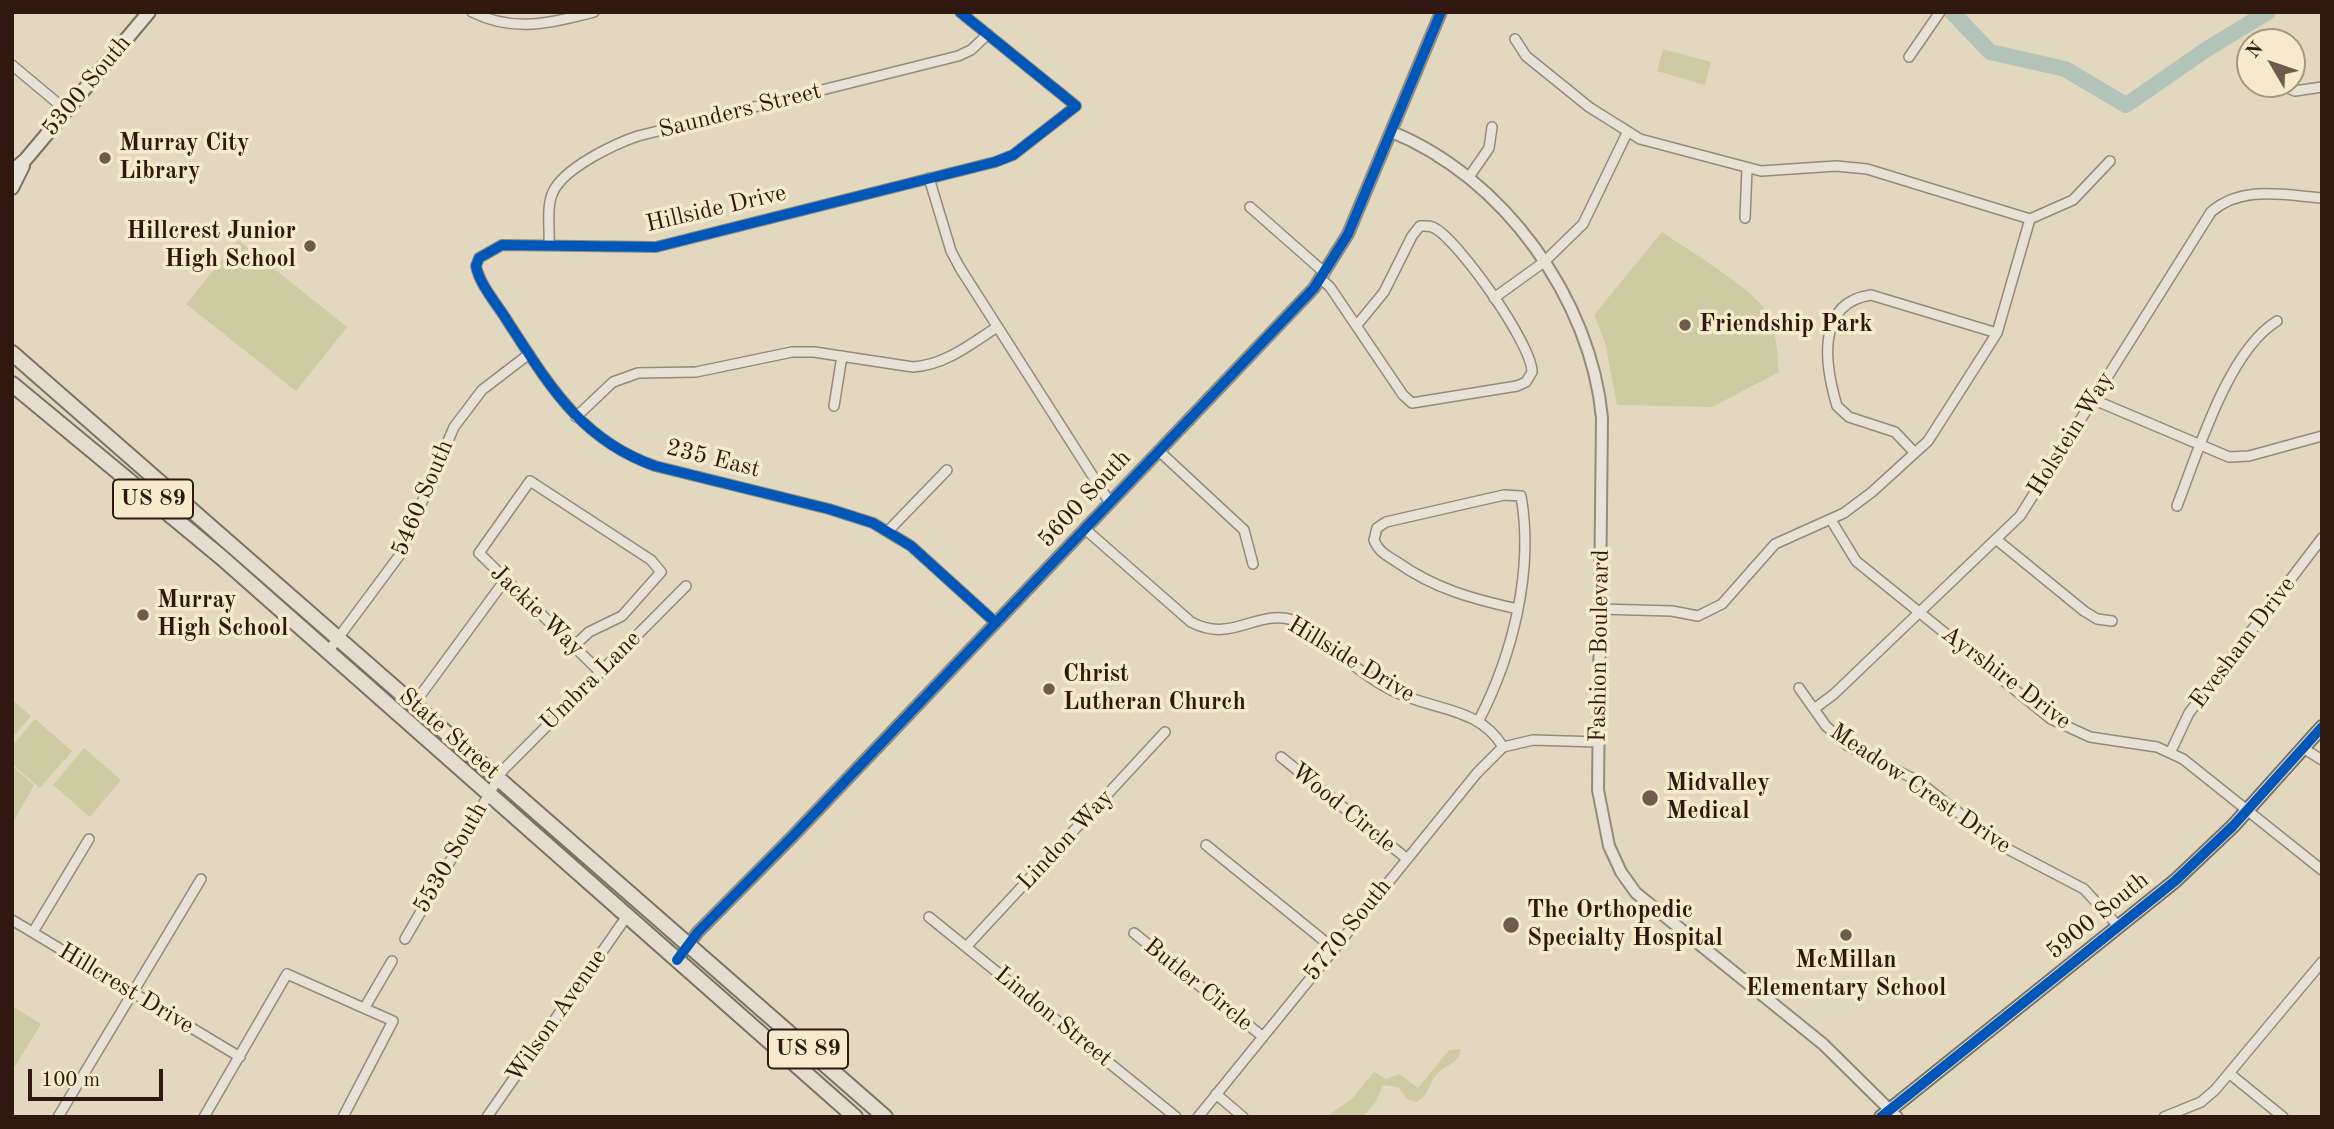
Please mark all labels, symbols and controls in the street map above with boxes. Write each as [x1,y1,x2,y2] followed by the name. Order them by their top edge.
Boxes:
[2236,28,2306,98] north arrow
[36,29,138,143] street label: 5300 South
[2244,39,2268,62] text: N
[656,77,824,145] street label: Saunders Street
[119,130,249,186] place label: Murray City Library
[97,150,113,166] marker: Murray City Library
[643,179,789,239] street label: Hillside Drive
[126,218,296,274] place label: Hillcrest Junior High School
[302,238,318,254] marker: Hillcrest Junior High School
[1699,311,1873,339] place label: Friendship Park
[1677,317,1693,333] marker: Friendship Park
[2021,366,2121,502] street label: Holstein Way
[663,433,763,485] street label: 235 East
[386,436,460,560] street label: 5460 South
[1032,444,1138,554] street label: 5600 South
[113,480,193,519] road number: US 89
[1584,549,1616,743] street label: Fashion Boulevard
[484,559,590,663] street label: Jackie Way
[2184,571,2302,715] street label: Evesham Drive
[157,587,288,643] place label: Murray High School
[135,607,151,623] marker: Murray High School
[1282,611,1420,709] street label: Hillside Drive
[1935,620,2077,736] street label: Ayrshire Drive
[535,625,647,737] street label: Umbra Lane
[1063,661,1246,717] place label: Christ Lutheran Church
[1041,681,1057,697] marker: Christ Lutheran Church
[392,682,506,786] street label: State Street
[1824,718,2016,860] street label: Meadow Crest Drive
[1285,757,1401,859] street label: Wood Circle
[1666,770,1770,826] place label: Midvalley Medical
[1012,784,1120,896] street label: Lindon Way
[1640,788,1660,808] marker: Midvalley Medical
[408,797,494,919] street label: 5530 South
[2041,866,2155,966] street label: 5900 South
[1298,873,1398,987] street label: 5770 South
[1527,897,1723,953] place label: The Orthopedic Specialty Hospital
[1501,915,1521,935] marker: The Orthopedic Specialty Hospital
[1838,927,1854,943] marker: McMillan Elementary School
[1138,932,1258,1038] street label: Butler Circle
[53,937,199,1041] street label: Hillcrest Drive
[501,944,613,1088] street label: Wilson Avenue
[1746,947,1946,1003] place label: McMillan Elementary School
[988,961,1118,1073] street label: Lindon Street
[768,1030,848,1068] road number: US 89
[32,1056,166,1100] scale bar
[41,1070,100,1091] text: 100 m

